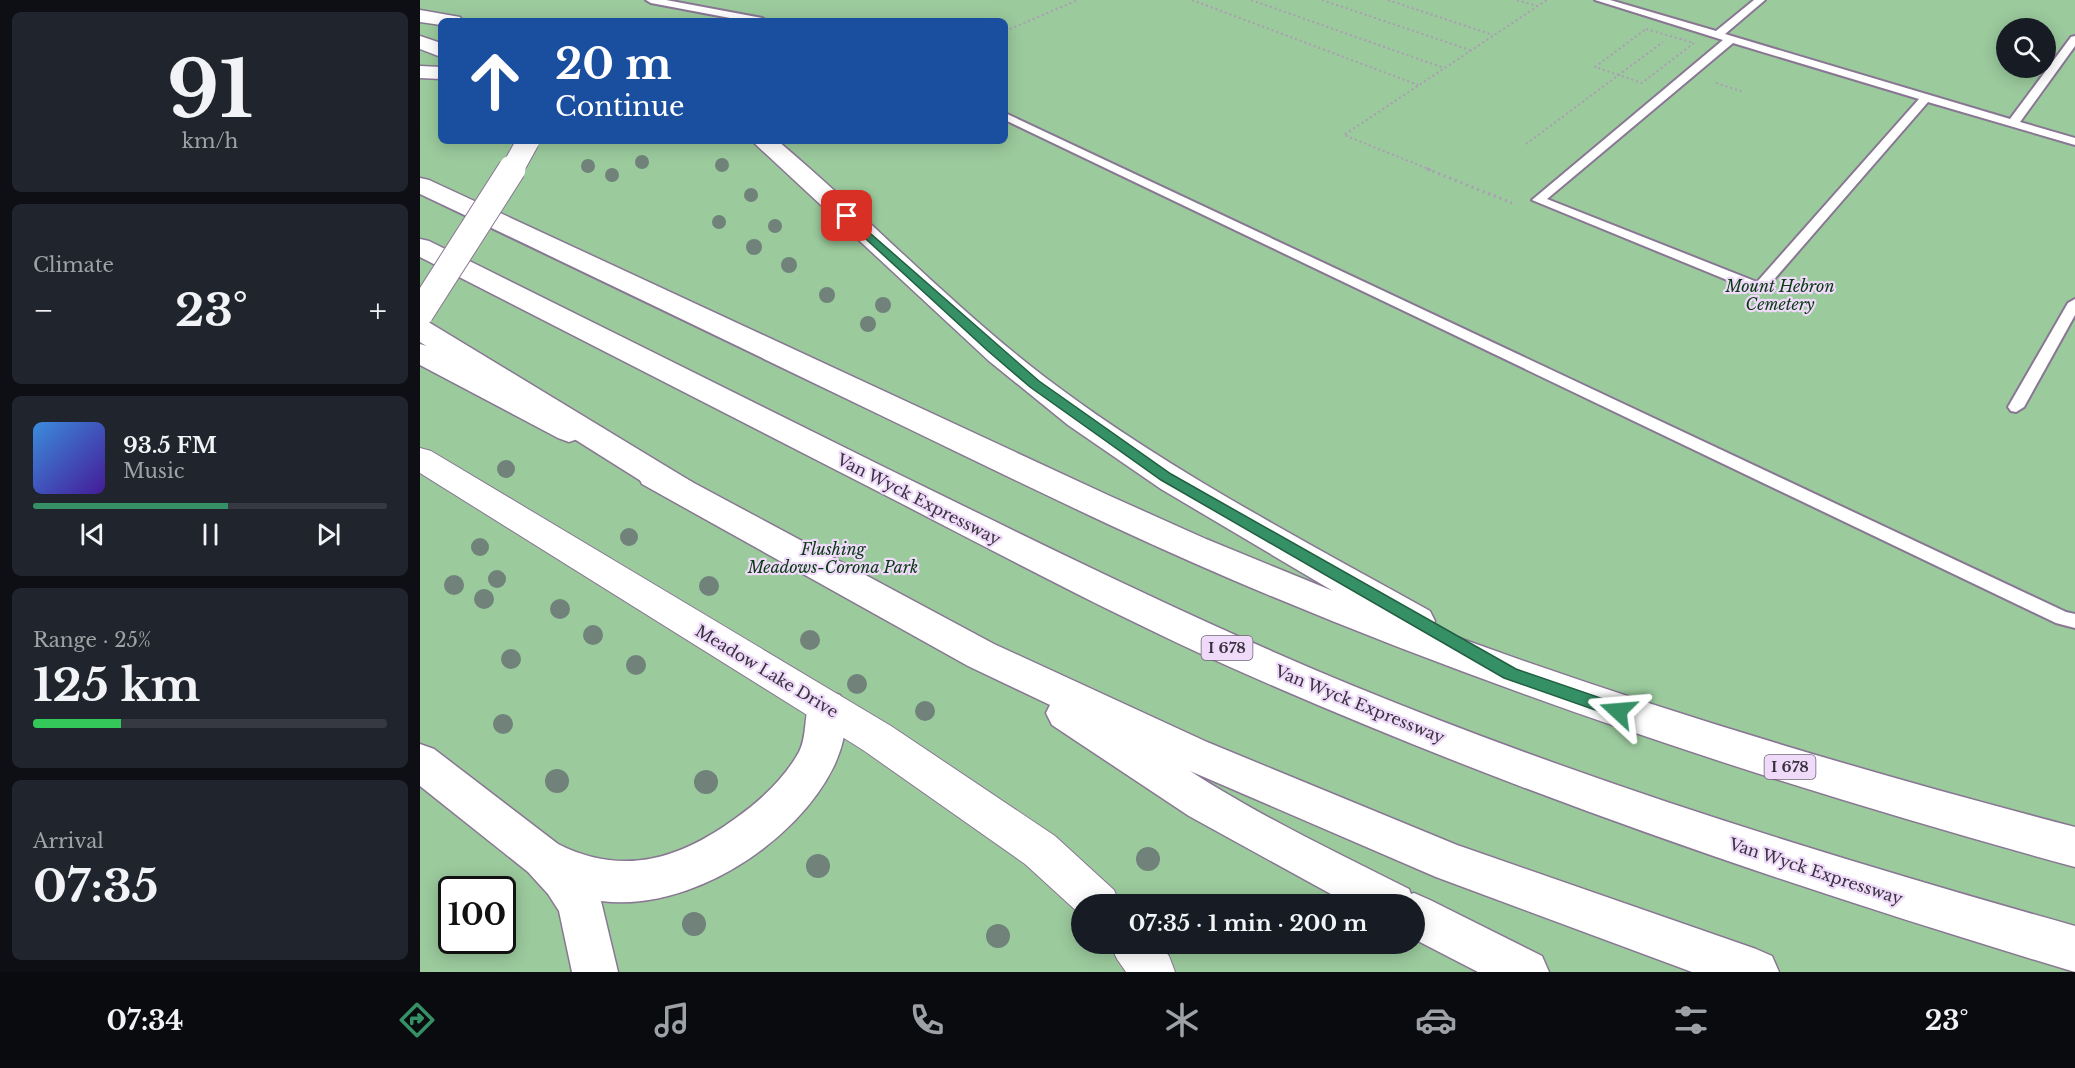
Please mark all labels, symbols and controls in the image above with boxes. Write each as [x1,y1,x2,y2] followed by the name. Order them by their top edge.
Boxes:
[1996,18,2056,78] map controls
[1996,18,2056,78] button: search
[555,38,672,90] text: 20 m
[167,41,253,138] text: 91
[456,42,534,120] icon: ahead
[555,90,685,123] text: Continue
[182,129,238,153] text: km/h
[821,190,872,241] pin
[830,199,863,232] icon: arrive
[33,253,114,277] text: Climate
[1725,276,1834,314] park label: Mount Hebron Cemetery
[175,282,248,338] text: 23°
[33,290,54,331] text: −
[369,290,387,331] text: +
[123,432,217,459] text: 93.5 FM
[833,448,1005,549] street label: Van Wyck Expressway
[123,459,184,483] text: Music
[76,518,109,551] icon: previous
[194,518,227,551] icon: pause
[312,518,345,551] icon: next
[747,539,918,577] park label: Flushing Meadows-Corona Park
[692,620,842,722] street label: Meadow Lake Drive
[33,628,151,652] text: Range · 25%
[1202,636,1252,660] road number: I 678
[33,657,200,713] text: 125 km
[1271,660,1449,748] street label: Van Wyck Expressway
[1586,679,1650,743] position arrow
[1764,755,1816,779] road number: I 678
[33,829,104,853] text: Arrival
[1726,833,1906,909] street label: Van Wyck Expressway
[33,858,158,914] text: 07:35
[438,876,516,954] speed limit sign: 100
[1129,910,1367,937] text: 07:35 · 1 min · 200 m
[396,999,438,1041] icon: directions
[651,999,693,1041] icon: music
[906,999,948,1041] icon: phone
[1161,999,1203,1041] icon: climate
[1415,999,1457,1041] icon: car
[1670,999,1712,1041] icon: filters
[106,1004,184,1037] text: 07:34
[1925,1004,1969,1037] text: 23°

